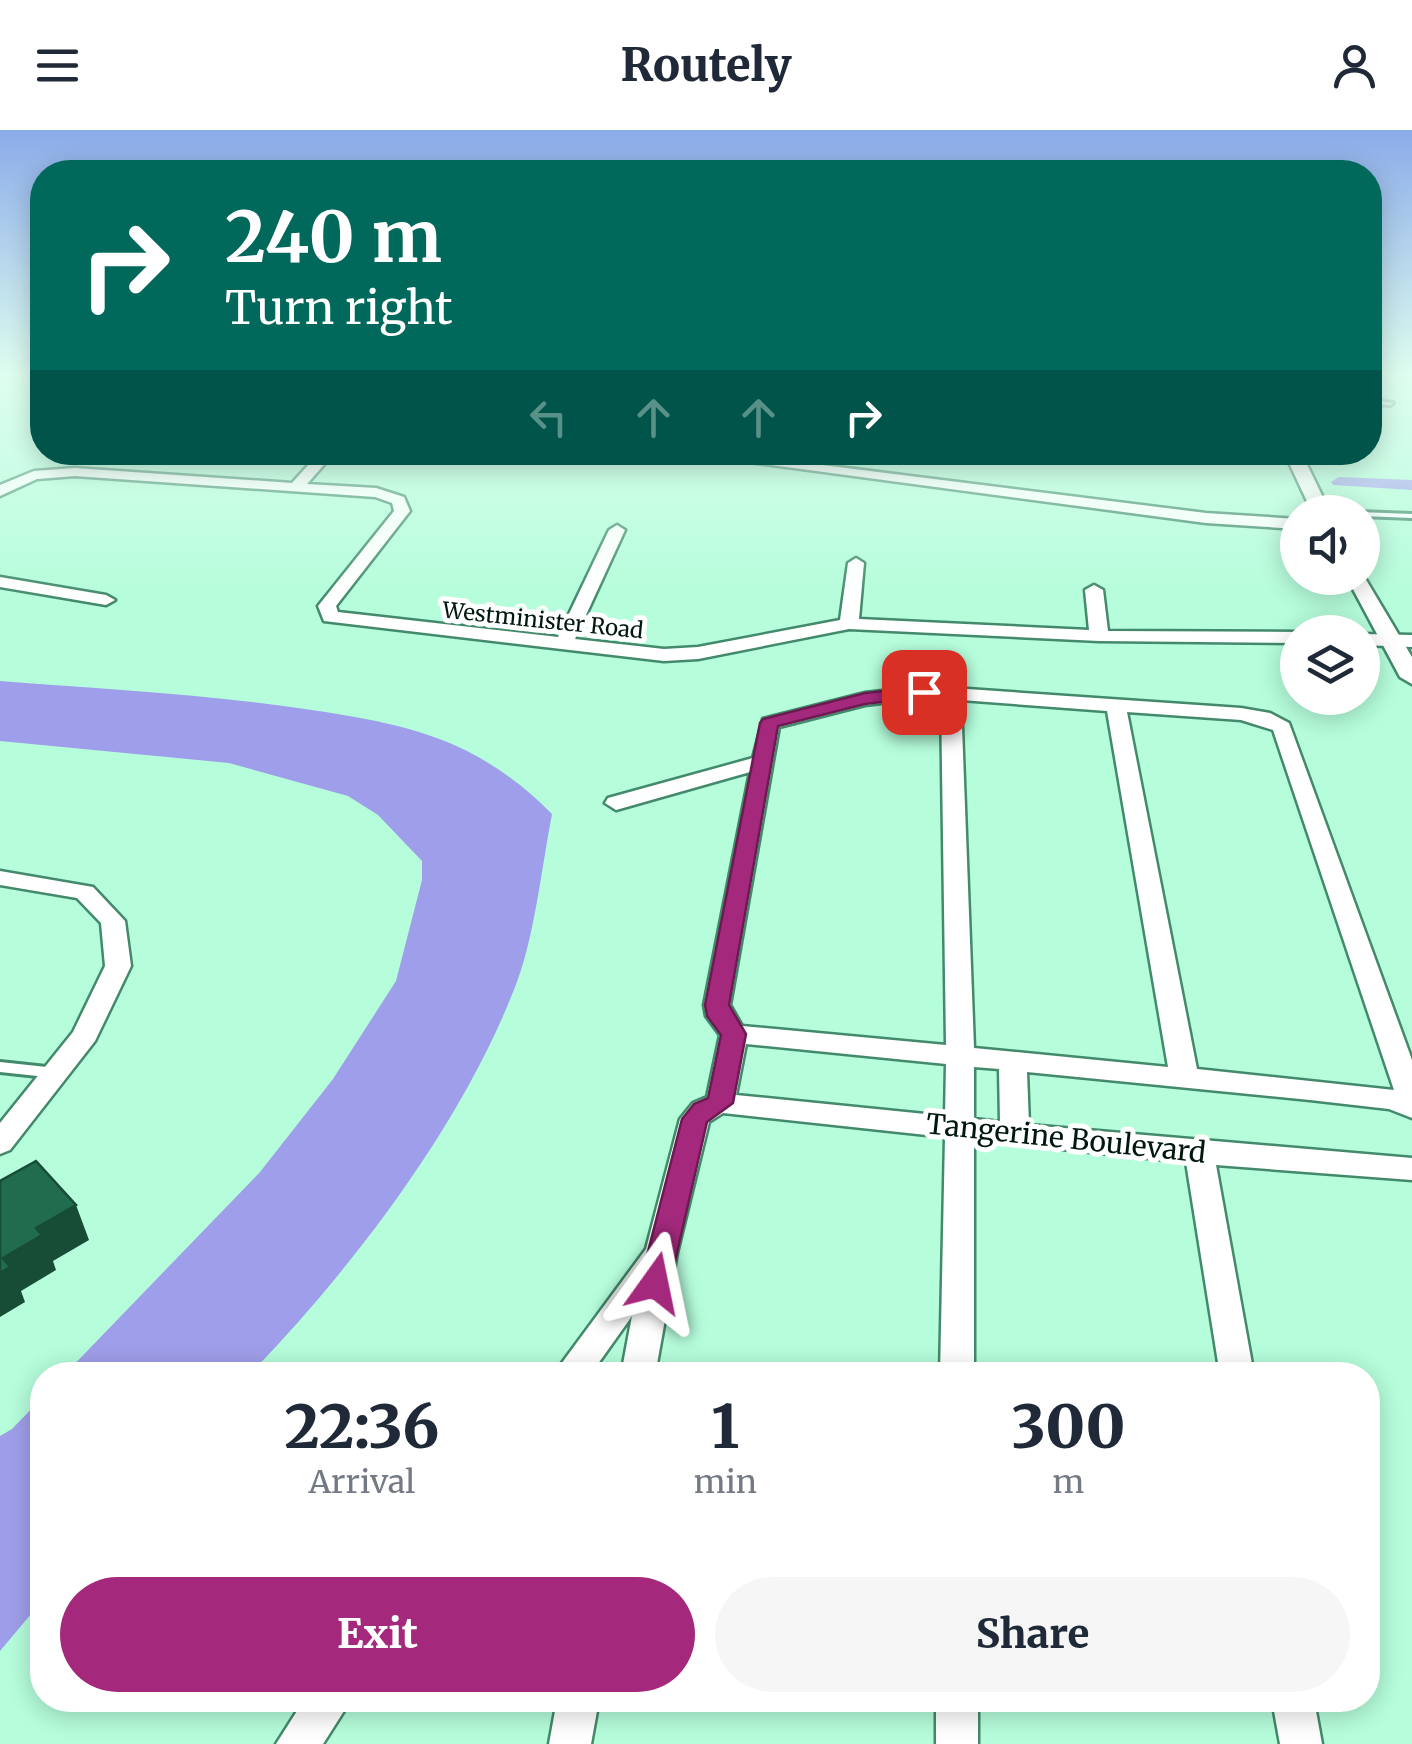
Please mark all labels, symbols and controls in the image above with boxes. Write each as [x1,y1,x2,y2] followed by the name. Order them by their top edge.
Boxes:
[620,37,792,93] text: Routely
[30,38,85,93] icon: menu
[1327,38,1382,93] icon: person
[225,193,442,281] text: 240 m
[60,200,190,330] icon: right
[225,280,453,336] text: Turn right
[521,390,576,445] icon: left
[626,390,681,445] icon: ahead
[731,390,786,445] icon: ahead
[836,390,891,445] icon: right
[1280,495,1380,715] map controls
[1280,495,1380,595] button: sound
[440,595,645,644] street label: Westminister Road
[1280,615,1380,715] button: layers
[882,650,967,735] pin
[897,665,952,720] icon: arrive
[924,1105,1208,1171] street label: Tangerine Boulevard
[603,1231,707,1335] position arrow
[284,1389,439,1464] text: 22:36
[711,1389,739,1464] text: 1
[1011,1389,1126,1464] text: 300
[308,1462,415,1502] text: Arrival
[694,1462,757,1502] text: min
[1053,1462,1084,1502] text: m
[60,1577,695,1692] button: Exit
[715,1577,1350,1692] button: Share

